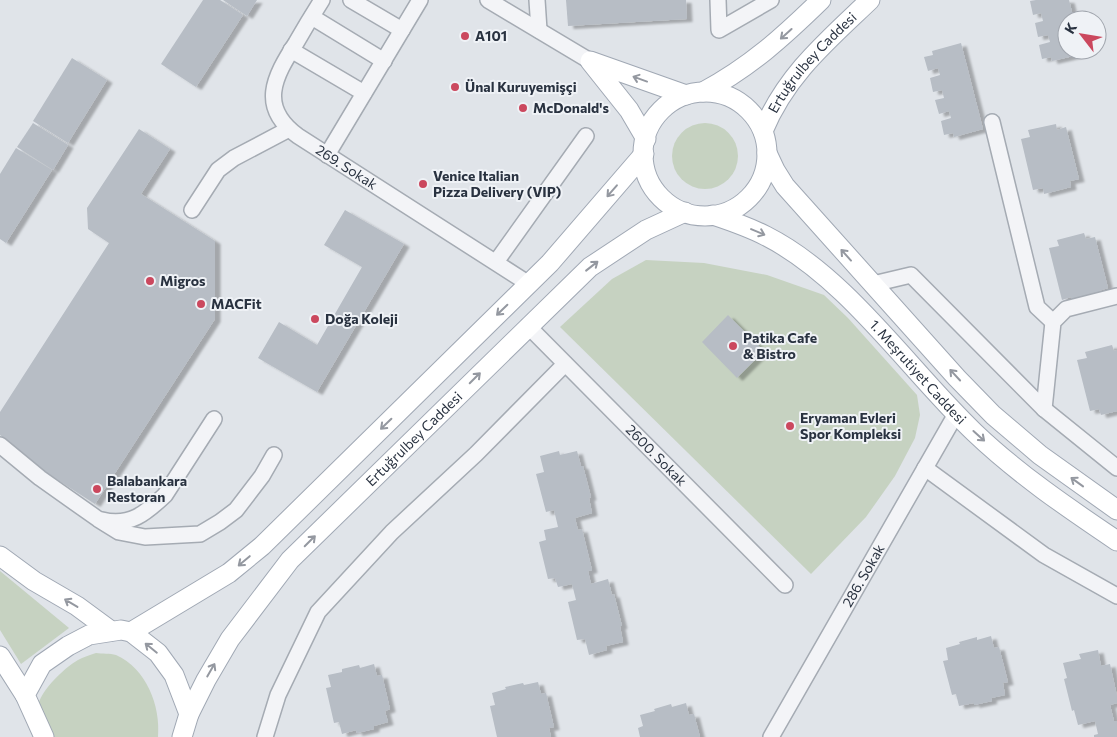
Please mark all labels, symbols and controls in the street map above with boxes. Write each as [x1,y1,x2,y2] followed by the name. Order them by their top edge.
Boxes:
[764,8,860,116] street label: Ertuğrulbey Caddesi
[1057,10,1107,60] north arrow
[1061,19,1080,37] text: K
[475,27,507,44] place label: A101
[779,28,792,40] one-way arrow
[459,30,471,42] marker: A101
[633,74,648,83] one-way arrow
[465,78,577,95] place label: Ünal Kuruyemişçi
[449,81,461,93] marker: Ünal Kuruyemişçi
[533,99,609,116] place label: McDonald's
[517,102,529,114] marker: McDonald's
[313,141,381,193] street label: 269. Sokak
[433,167,561,200] place label: Venice Italian Pizza Delivery (VIP)
[417,178,429,190] marker: Venice Italian Pizza Delivery (VIP)
[606,185,618,198] one-way arrow
[750,228,765,238] one-way arrow
[840,248,852,261] one-way arrow
[586,260,599,271] one-way arrow
[160,272,206,289] place label: Migros
[144,275,156,287] marker: Migros
[211,295,262,312] place label: MACFit
[195,298,207,310] marker: MACFit
[496,304,508,316] one-way arrow
[325,310,398,327] place label: Doğa Koleji
[309,313,321,325] marker: Doğa Koleji
[866,316,970,427] street label: 1. Meşrutiyet Caddesi
[743,329,817,362] place label: Patika Cafe & Bistro
[727,340,739,352] marker: Patika Cafe & Bistro
[949,369,960,382] one-way arrow
[469,372,481,384] one-way arrow
[362,388,465,489] street label: Ertuğrulbey Caddesi
[800,409,901,442] place label: Eryaman Evleri Spor Kompleksi
[380,418,392,430] one-way arrow
[784,420,796,432] marker: Eryaman Evleri Spor Kompleksi
[623,421,691,489] street label: 2600. Sokak
[973,431,986,442] one-way arrow
[107,472,187,505] place label: Balabankara Restoran
[1070,477,1084,487] one-way arrow
[91,483,103,495] marker: Balabankara Restoran
[303,536,315,548] one-way arrow
[838,541,888,610] street label: 286. Sokak
[237,555,250,567] one-way arrow
[65,597,79,607] one-way arrow
[145,643,158,654] one-way arrow
[207,664,217,678] one-way arrow

